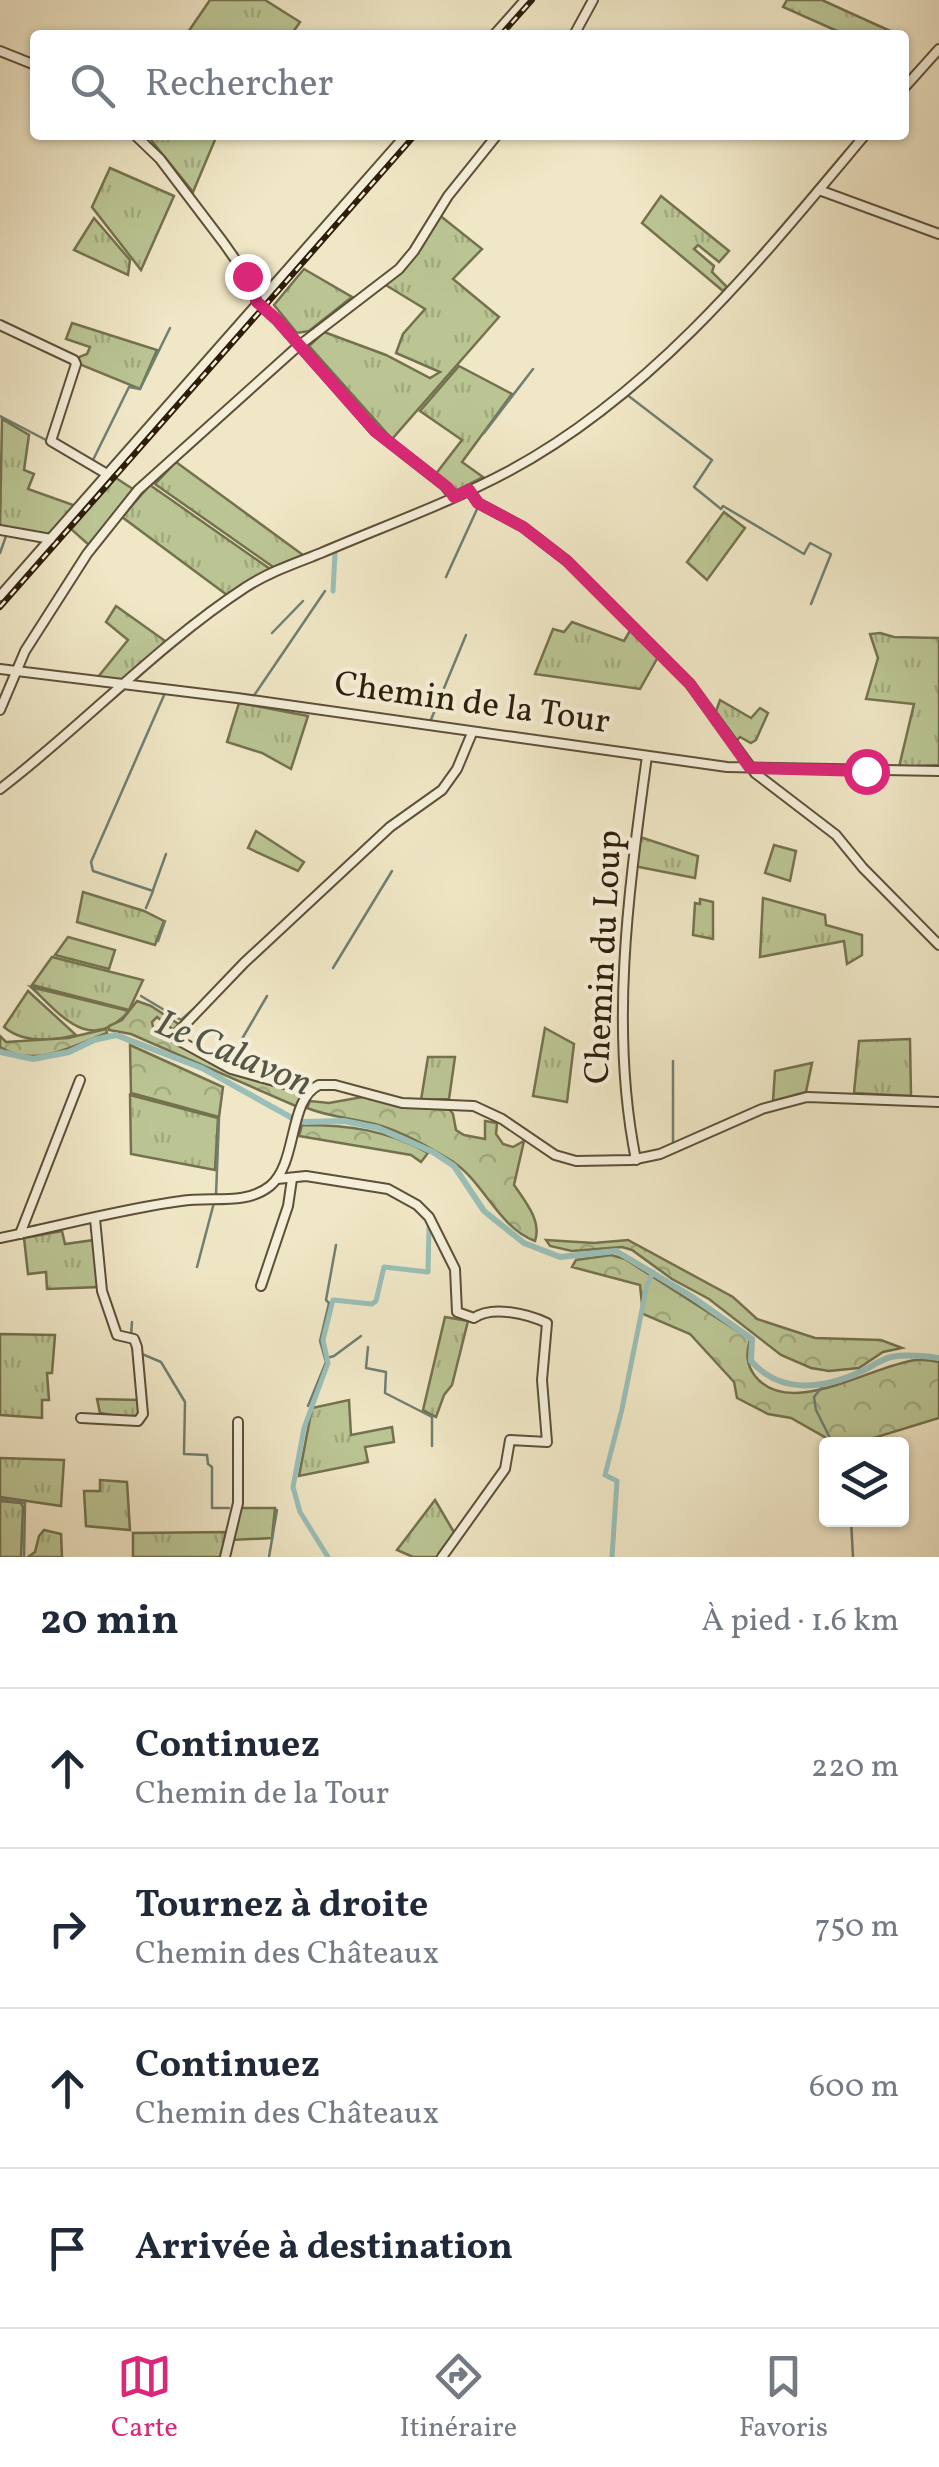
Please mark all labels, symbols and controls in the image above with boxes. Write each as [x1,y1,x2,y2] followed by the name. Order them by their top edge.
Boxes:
[30,30,909,140] search box
[65,58,120,113] icon: search
[145,59,333,112] text: Rechercher
[225,254,271,300] route end
[331,661,613,747] street label: Chemin de la Tour
[844,749,890,795] route start
[574,829,636,1085] street label: Chemin du Loup
[147,998,319,1112] water label: Le Calavon
[819,1437,909,1527] map controls
[819,1437,909,1527] button: layers
[40,1593,179,1652] text: 20 min
[701,1600,899,1644] text: À pied · 1.6 km
[135,1720,320,1773] text: Continuez
[40,1741,95,1796] icon: ahead
[811,1746,899,1790] text: 220 m
[135,1773,389,1817] text: Chemin de la Tour
[135,1880,428,1933] text: Tournez à droite
[40,1901,95,1956] icon: right
[815,1906,899,1950] text: 750 m
[135,1933,439,1977] text: Chemin des Châteaux
[135,2040,320,2093] text: Continuez
[40,2061,95,2116] icon: ahead
[809,2066,899,2110] text: 600 m
[135,2093,439,2137] text: Chemin des Châteaux
[40,2221,95,2276] icon: arrive
[135,2222,513,2275] text: Arrivée à destination
[111,2349,178,2448] tab: Carte
[400,2349,517,2448] tab: Itinéraire
[739,2349,828,2448] tab: Favoris

